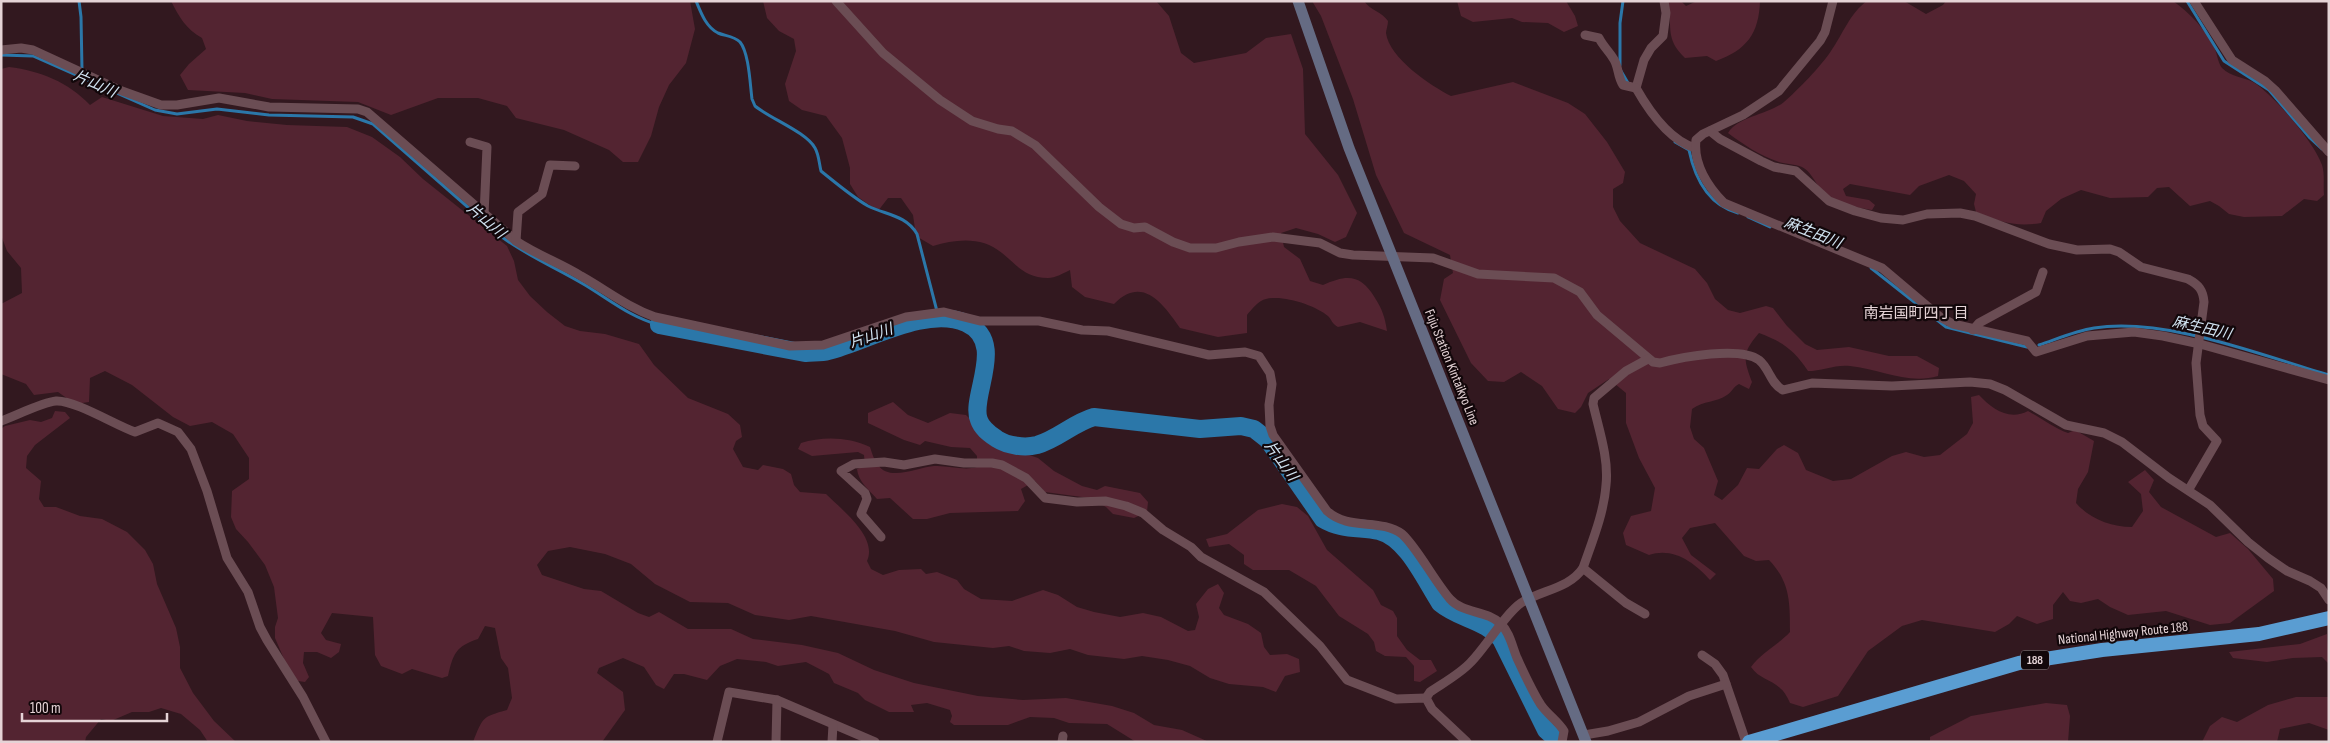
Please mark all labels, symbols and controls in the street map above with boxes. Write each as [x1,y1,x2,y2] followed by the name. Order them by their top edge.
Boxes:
[71,66,121,103] water label: 片山川
[463,199,511,244] water label: 片山川
[1782,213,1846,254] water label: 麻生田川
[1863,304,1969,323] district label: 南岩国町四丁目
[1421,307,1483,427] street label: Fuju Station Kintaikyo Line
[2171,312,2235,344] water label: 麻生田川
[847,319,897,352] water label: 片山川
[1260,437,1303,486] water label: 片山川
[2057,618,2189,648] street label: National Highway Route 188
[2021,650,2049,670] road number: 188
[22,690,168,722] scale bar
[30,699,61,718] text: 100 m

